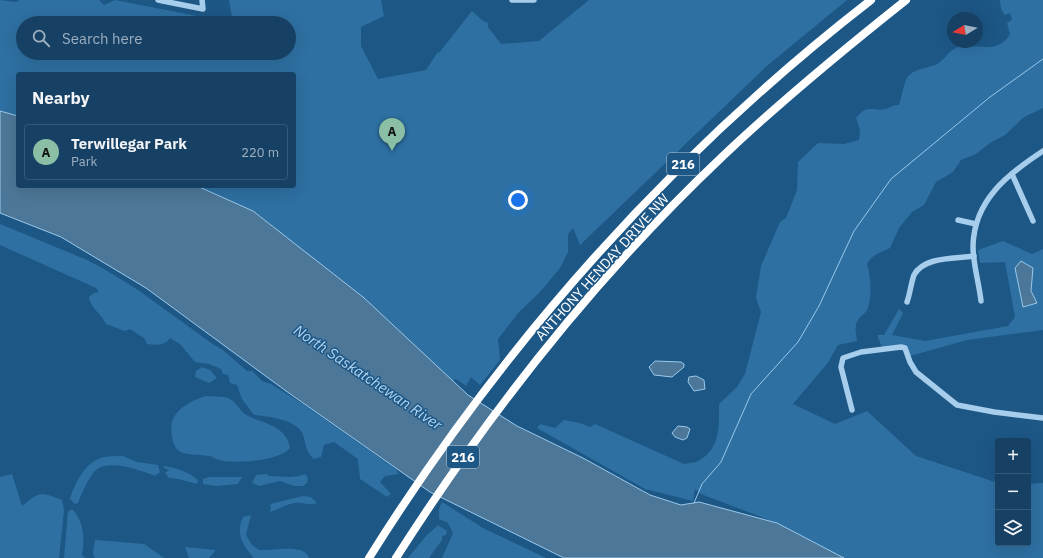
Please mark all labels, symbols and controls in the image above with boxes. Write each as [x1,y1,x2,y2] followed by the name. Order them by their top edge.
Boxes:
[947,12,983,48] north arrow
[16,16,296,60] search box
[30,27,52,49] icon: search
[62,29,142,48] text: Search here
[32,87,90,109] text: Nearby
[379,118,405,151] pin: A
[71,134,187,153] text: Terwillegar Park
[42,144,50,161] text: A
[241,144,279,161] text: 220 m
[71,153,97,170] text: Park
[667,153,699,175] road number: 216
[531,189,673,344] street label: ANTHONY HENDAY DRIVE NW
[508,190,528,210] your location
[290,320,446,434] water label: North Saskatchewan River
[995,438,1031,546] map controls
[995,438,1031,474] button: +
[447,446,479,468] road number: 216
[995,474,1031,510] button: −
[995,510,1031,546] button: layers

